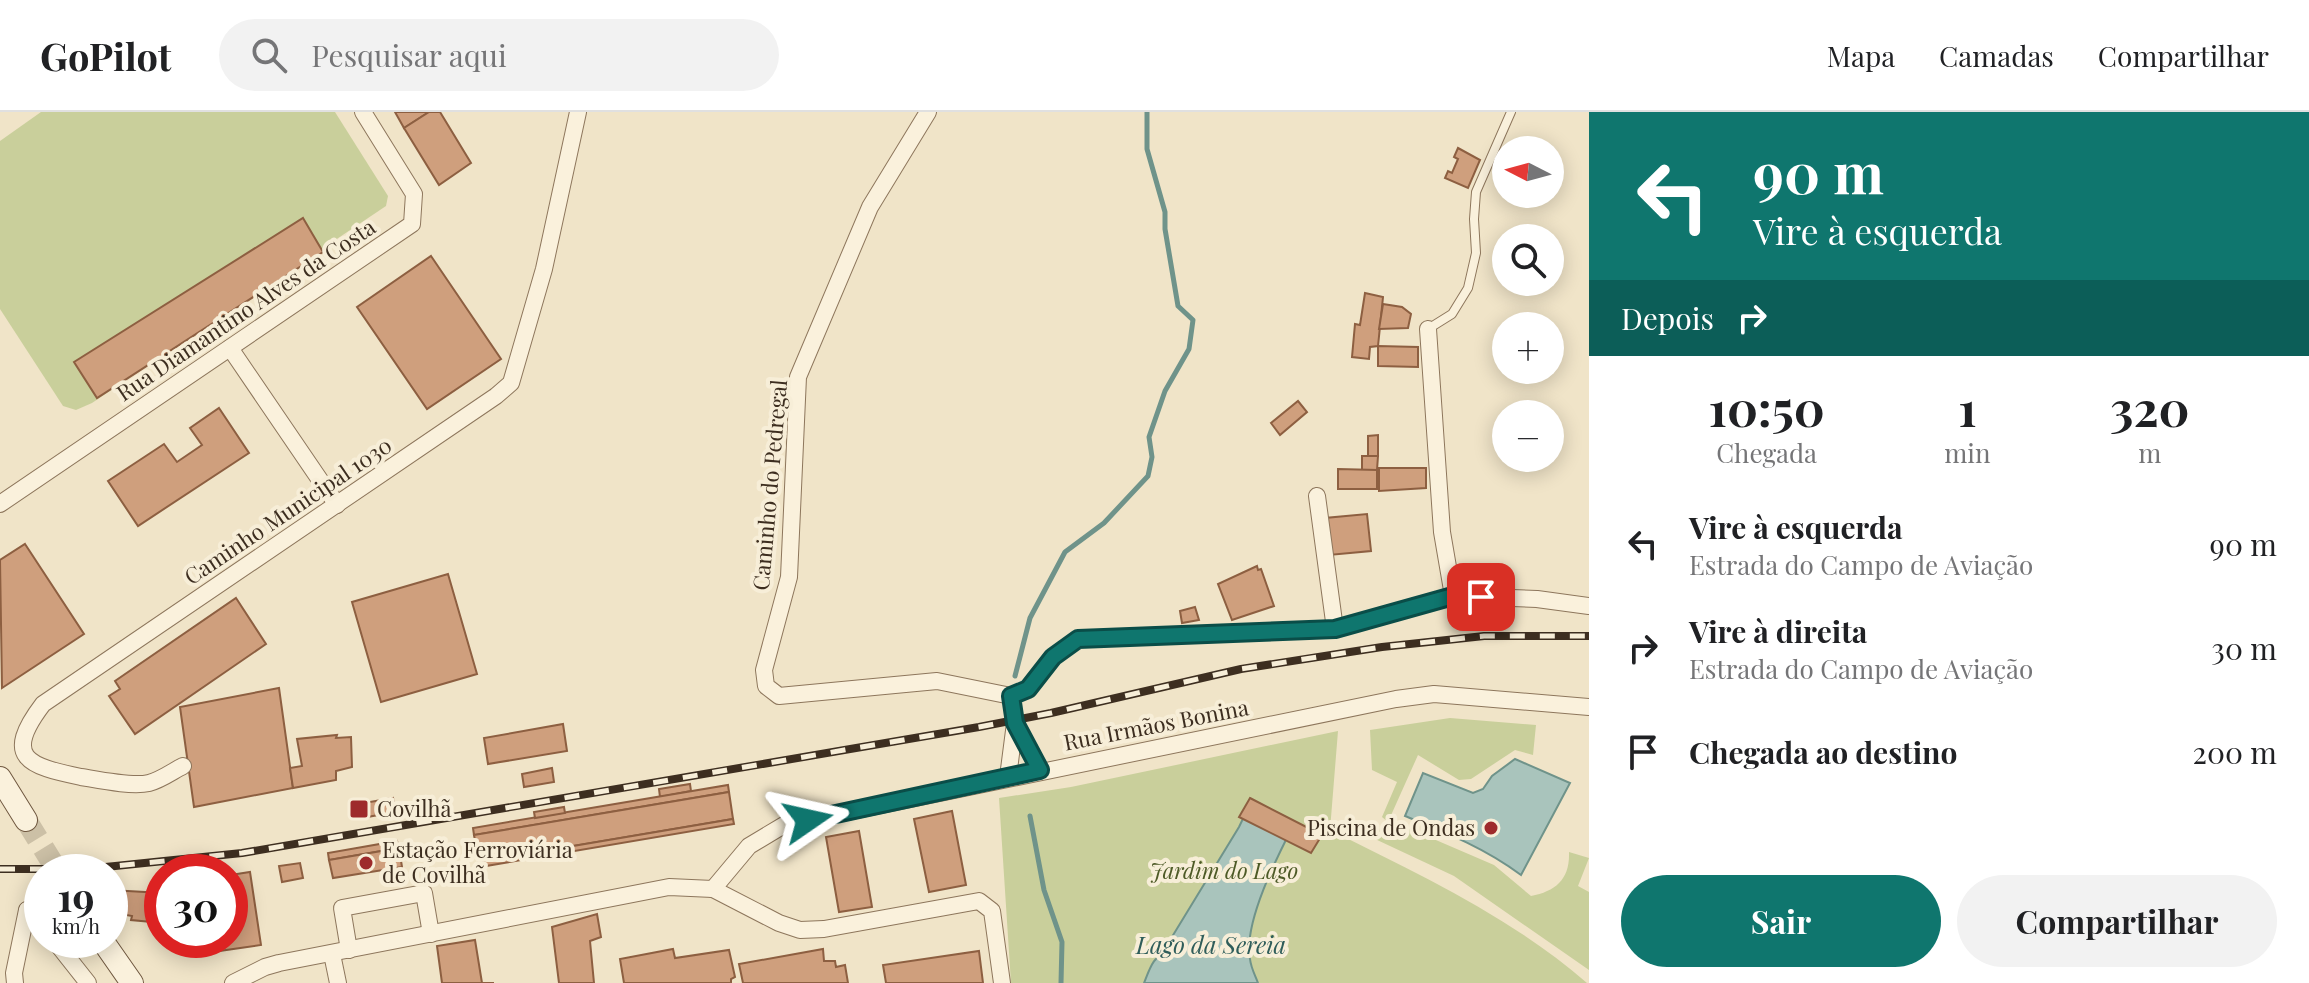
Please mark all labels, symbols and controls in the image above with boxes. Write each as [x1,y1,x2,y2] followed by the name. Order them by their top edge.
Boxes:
[219,19,779,91] search box
[40,30,171,81] text: GoPilot
[247,33,291,77] icon: search
[311,35,507,75] text: Pesquisar aqui
[1827,37,1895,74] text: Mapa
[1939,37,2054,74] text: Camadas
[2098,37,2269,74] text: Compartilhar
[1753,134,1884,209] text: 90 m
[1492,136,1564,208] north arrow
[1492,136,1564,472] map controls
[1621,144,1725,248] icon: left
[1753,206,2002,254] text: Vire à esquerda
[110,211,381,407] street label: Rua Diamantino Alves da Costa
[1492,224,1564,296] button: search
[1730,296,1774,340] icon: right
[1621,298,1714,338] text: Depois
[1492,312,1564,384] button: +
[1709,375,1825,439] text: 10:50
[1958,375,1977,439] text: 1
[2110,375,2190,439] text: 320
[745,378,793,592] street label: Caminho do Pedregal
[1492,400,1564,472] button: −
[178,429,397,591] street label: Caminho Municipal 1030
[1716,435,1817,470] text: Chegada
[1944,435,1991,470] text: min
[2138,435,2161,470] text: m
[1689,507,1902,547] text: Vire à esquerda
[1621,522,1665,566] icon: left
[2210,524,2277,564] text: 90 m
[1689,547,2033,582] text: Estrada do Campo de Aviação
[1447,563,1515,631] pin
[1459,575,1503,619] icon: arrive
[1689,611,1867,651] text: Vire à direita
[1621,626,1665,670] icon: right
[2211,628,2277,668] text: 30 m
[1689,651,2033,686] text: Estrada do Campo de Aviação
[1061,691,1251,757] street label: Rua Irmãos Bonina
[1621,730,1665,774] icon: arrive
[1689,732,1957,772] text: Chegada ao destino
[2193,732,2277,772] text: 200 m
[766,778,850,862] position arrow
[377,793,451,823] place label: Covilhã
[348,798,370,820] marker: Covilhã
[1307,812,1475,842] place label: Piscina de Ondas
[1482,819,1500,837] marker: Piscina de Ondas
[382,834,573,889] place label: Estação Ferroviária de Covilhã
[144,854,248,958] speed limit sign: 30
[357,854,375,872] marker: Estação Ferroviária de Covilhã
[1150,855,1298,885] park label: Jardim do Lago
[57,869,95,922] text: 19
[1621,875,1941,967] button: Sair
[1957,875,2277,967] button: Compartilhar
[52,912,100,939] text: km/h
[1135,928,1286,960] water label: Lago da Sereia

